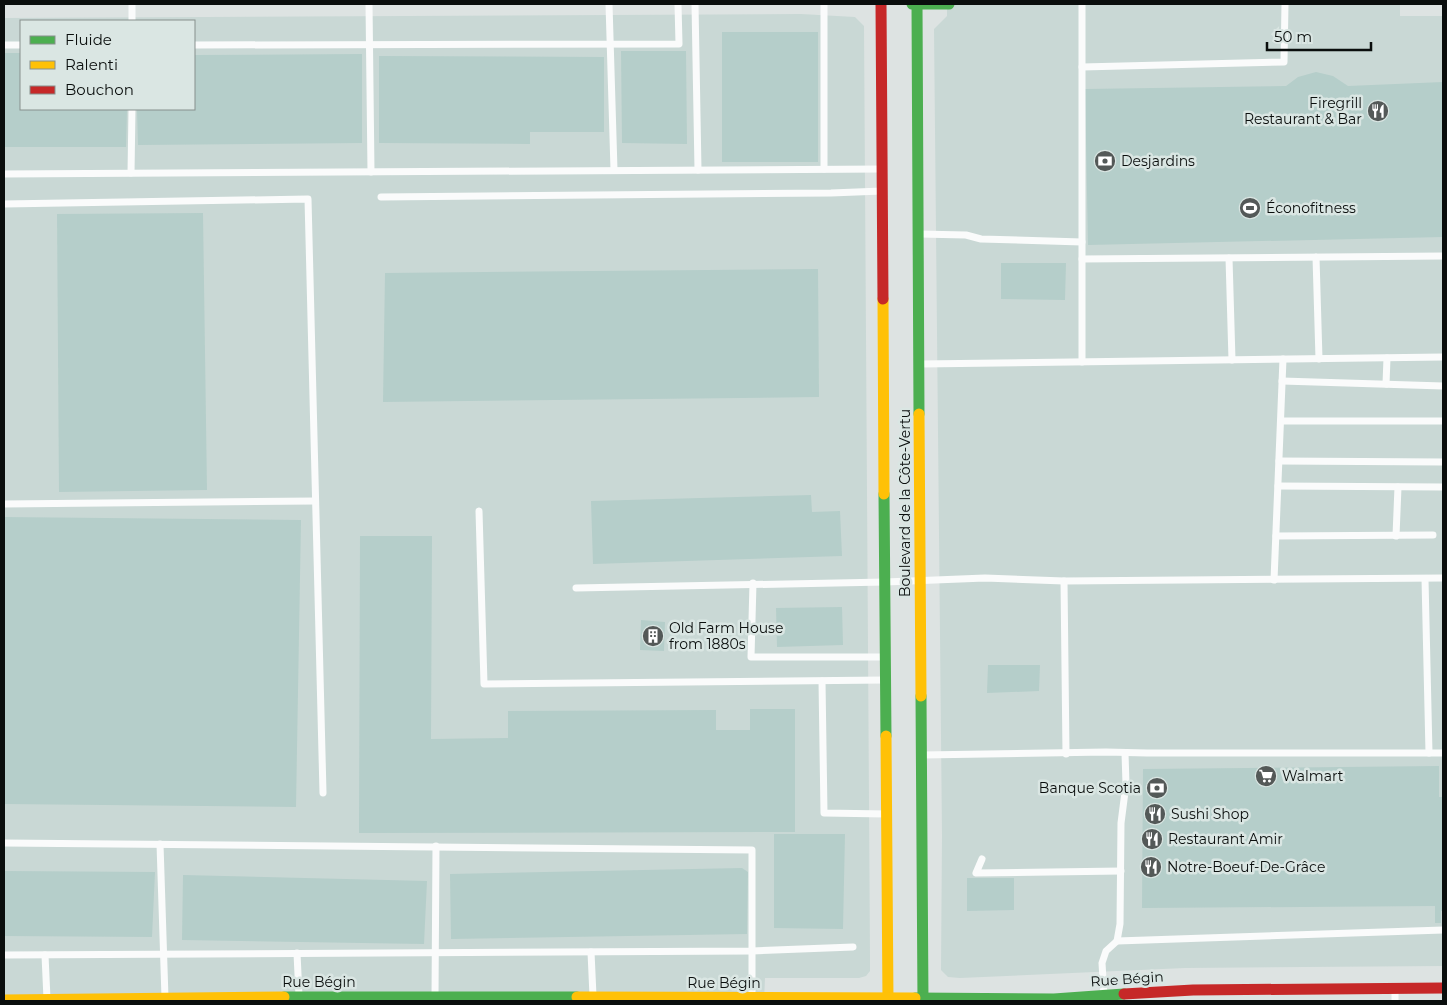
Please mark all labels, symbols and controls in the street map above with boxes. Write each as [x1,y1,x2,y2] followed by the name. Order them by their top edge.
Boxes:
[20,20,195,110] legend
[1267,20,1371,52] scale bar
[1274,27,1312,46] text: 50 m
[65,30,112,49] text: Fluide
[65,55,118,74] text: Ralenti
[65,80,134,99] text: Bouchon
[1244,94,1362,128] place label: Firegrill Restaurant & Bar
[1366,99,1390,123] restaurant icon: Firegrill Restaurant & Bar
[1093,149,1117,173] bank icon: Desjardins
[1121,152,1195,170] place label: Desjardins
[1238,196,1262,220] sports icon: Éconofitness
[1266,199,1356,217] place label: Éconofitness
[896,409,914,597] street label: Boulevard de la Côte-Vertu
[669,619,783,653] place label: Old Farm House from 1880s
[641,624,665,648] building icon: Old Farm House from 1880s
[1254,764,1278,788] supermarket icon: Walmart
[1282,767,1344,785] place label: Walmart
[1145,776,1169,800] bank icon: Banque Scotia
[1039,779,1141,797] place label: Banque Scotia
[1143,802,1167,826] restaurant icon: Sushi Shop
[1171,805,1249,823] place label: Sushi Shop
[1140,827,1164,851] restaurant icon: Restaurant Amir
[1168,830,1283,848] place label: Restaurant Amir
[1139,855,1163,879] restaurant icon: Notre-Boeuf-De-Grâce
[1167,858,1325,876] place label: Notre-Boeuf-De-Grâce
[1090,967,1164,991] street label: Rue Bégin
[282,973,356,991] street label: Rue Bégin
[687,974,761,992] street label: Rue Bégin

